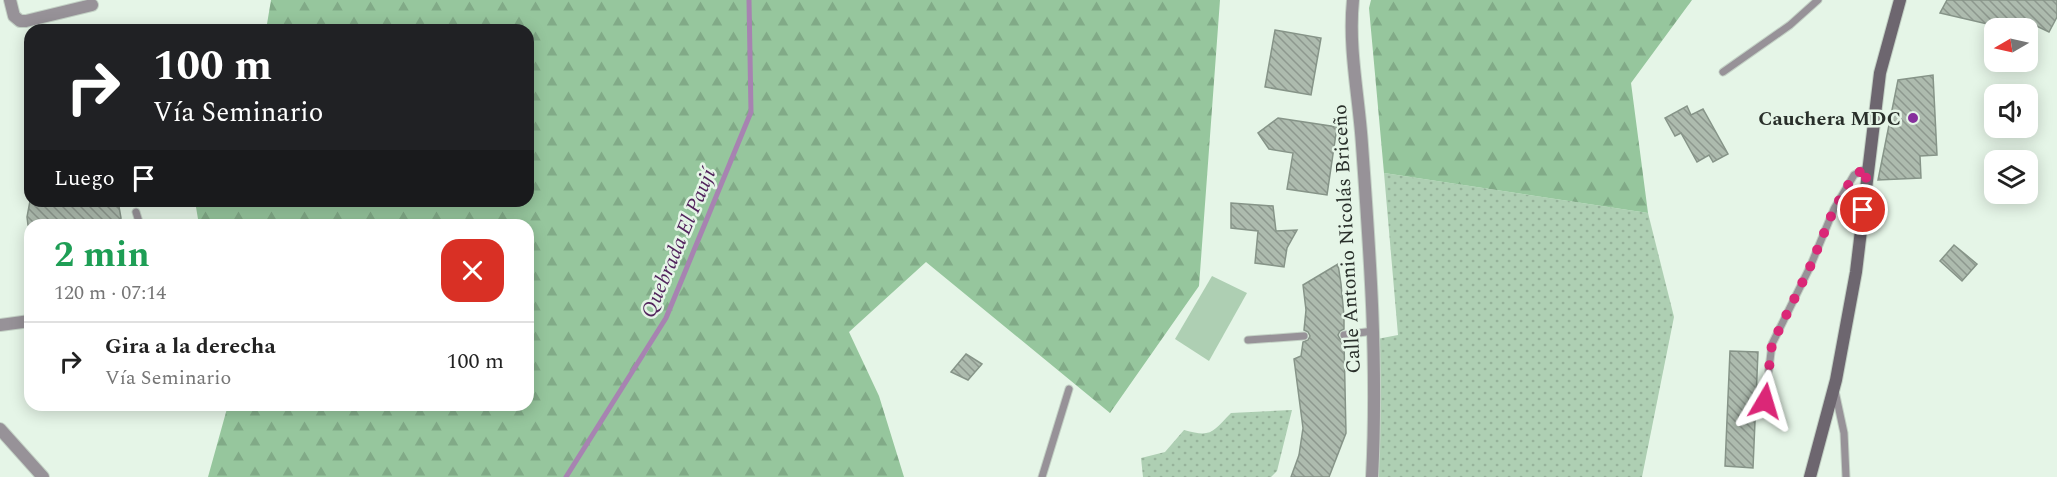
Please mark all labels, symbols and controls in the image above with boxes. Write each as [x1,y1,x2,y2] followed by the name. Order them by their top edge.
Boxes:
[1984,18,2038,72] north arrow
[1984,18,2038,204] map controls
[153,35,272,98] text: 100 m
[54,48,132,126] icon: right
[1984,84,2038,138] button: sound
[153,92,323,134] text: Vía Seminario
[1325,103,1369,374] street label: Calle Antonio Nicolás Briceño
[1758,104,1901,134] place label: Cauchera MDC
[1906,111,1920,125] marker: Cauchera MDC
[1984,150,2038,204] button: layers
[54,162,115,195] text: Luego
[127,162,160,195] icon: arrive
[633,162,726,323] water label: Quebrada El Paují
[1837,184,1888,235] pin
[1846,193,1879,226] icon: arrive
[54,228,150,283] text: 2 min
[441,239,504,302] button: close
[54,278,166,308] text: 120 m · 07:14
[105,330,276,363] text: Gira a la derecha
[54,345,87,378] icon: right
[447,345,504,378] text: 100 m
[105,363,231,393] text: Vía Seminario
[1733,369,1797,433] position arrow

